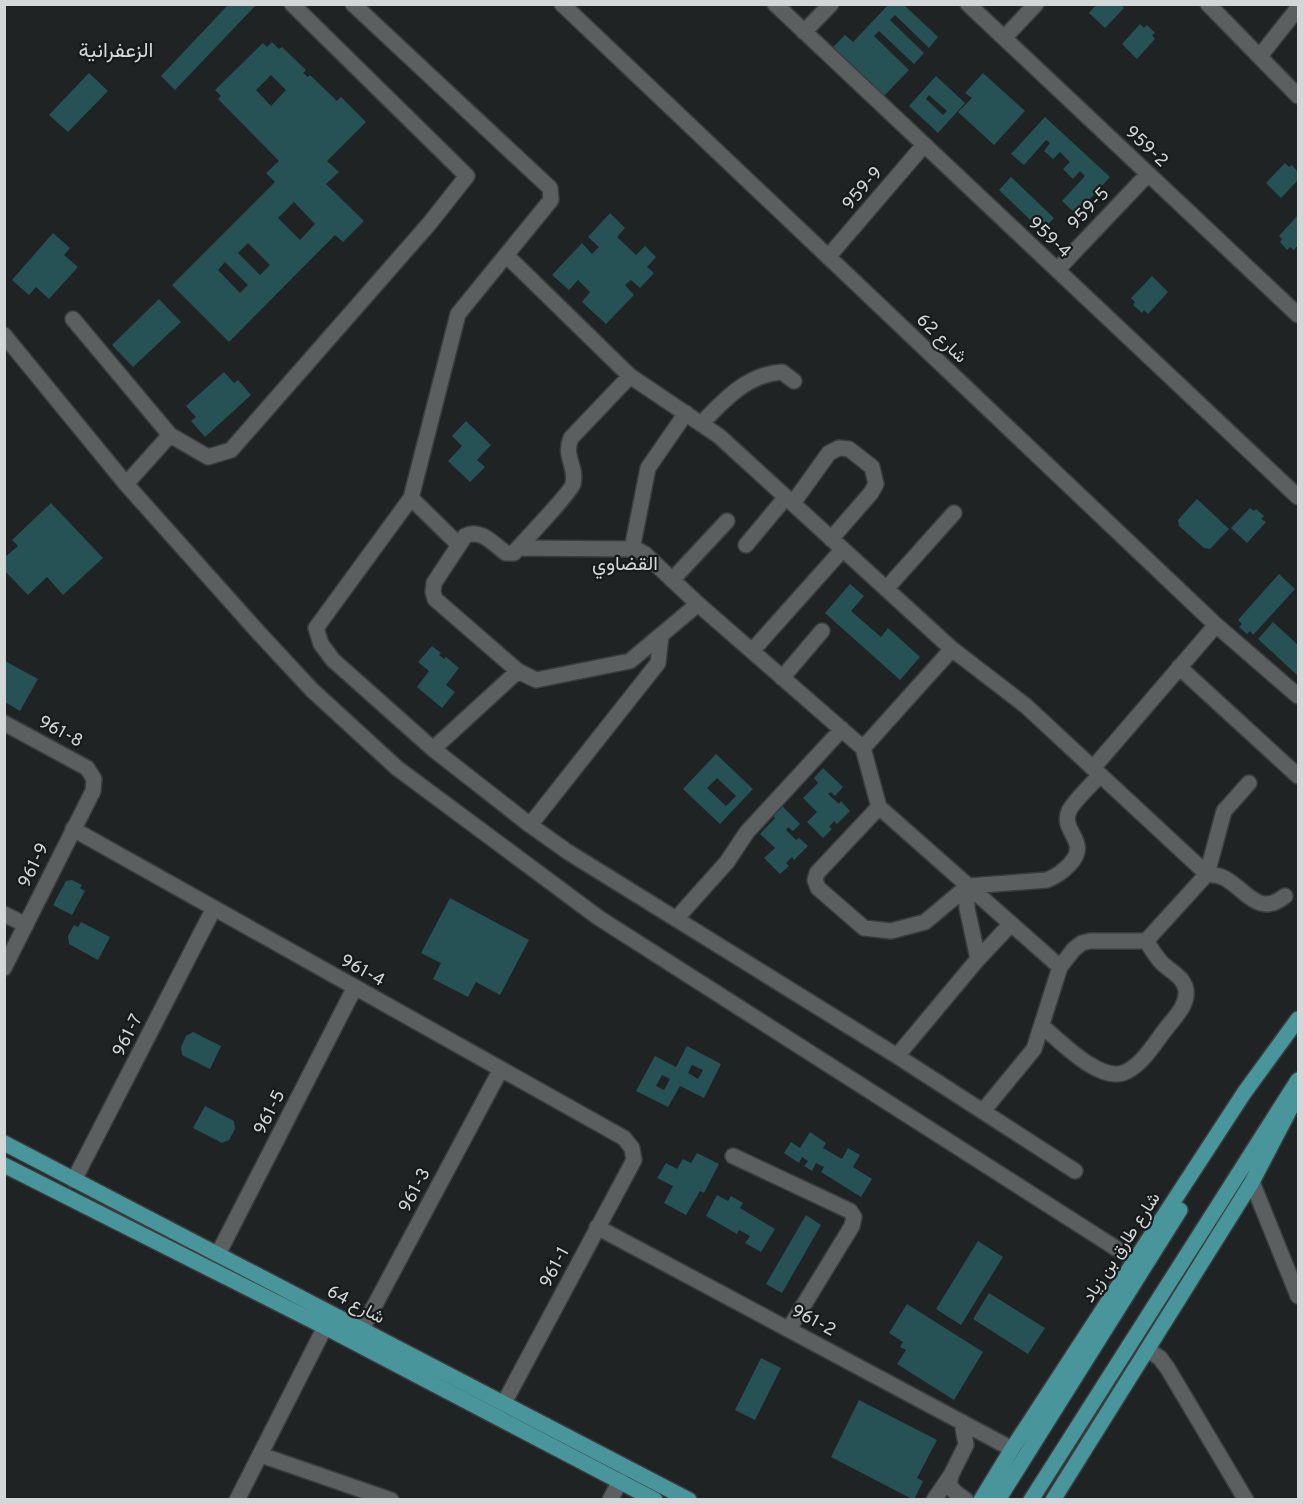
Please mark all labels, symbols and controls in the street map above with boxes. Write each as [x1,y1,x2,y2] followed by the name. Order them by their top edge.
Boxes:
[79,38,153,65] district label: الزعفرانية
[1120,121,1172,173] street label: 959-2
[838,162,888,216] street label: 959-9
[1063,183,1115,235] street label: 959-5
[1023,212,1075,264] street label: 959-4
[911,309,971,369] street label: شارع 62
[592,552,658,580] district label: القضاوي
[34,711,87,754] street label: 961-8
[14,840,55,892] street label: 961-9
[336,950,389,993] street label: 961-4
[108,1011,149,1061] street label: 961-7
[249,1086,291,1139] street label: 961-5
[394,1165,437,1217] street label: 961-3
[1078,1188,1166,1307] street label: شارع طارق بن زياد
[535,1243,576,1292] street label: 961-1
[322,1281,388,1330] street label: شارع 64
[787,1300,840,1343] street label: 961-2

